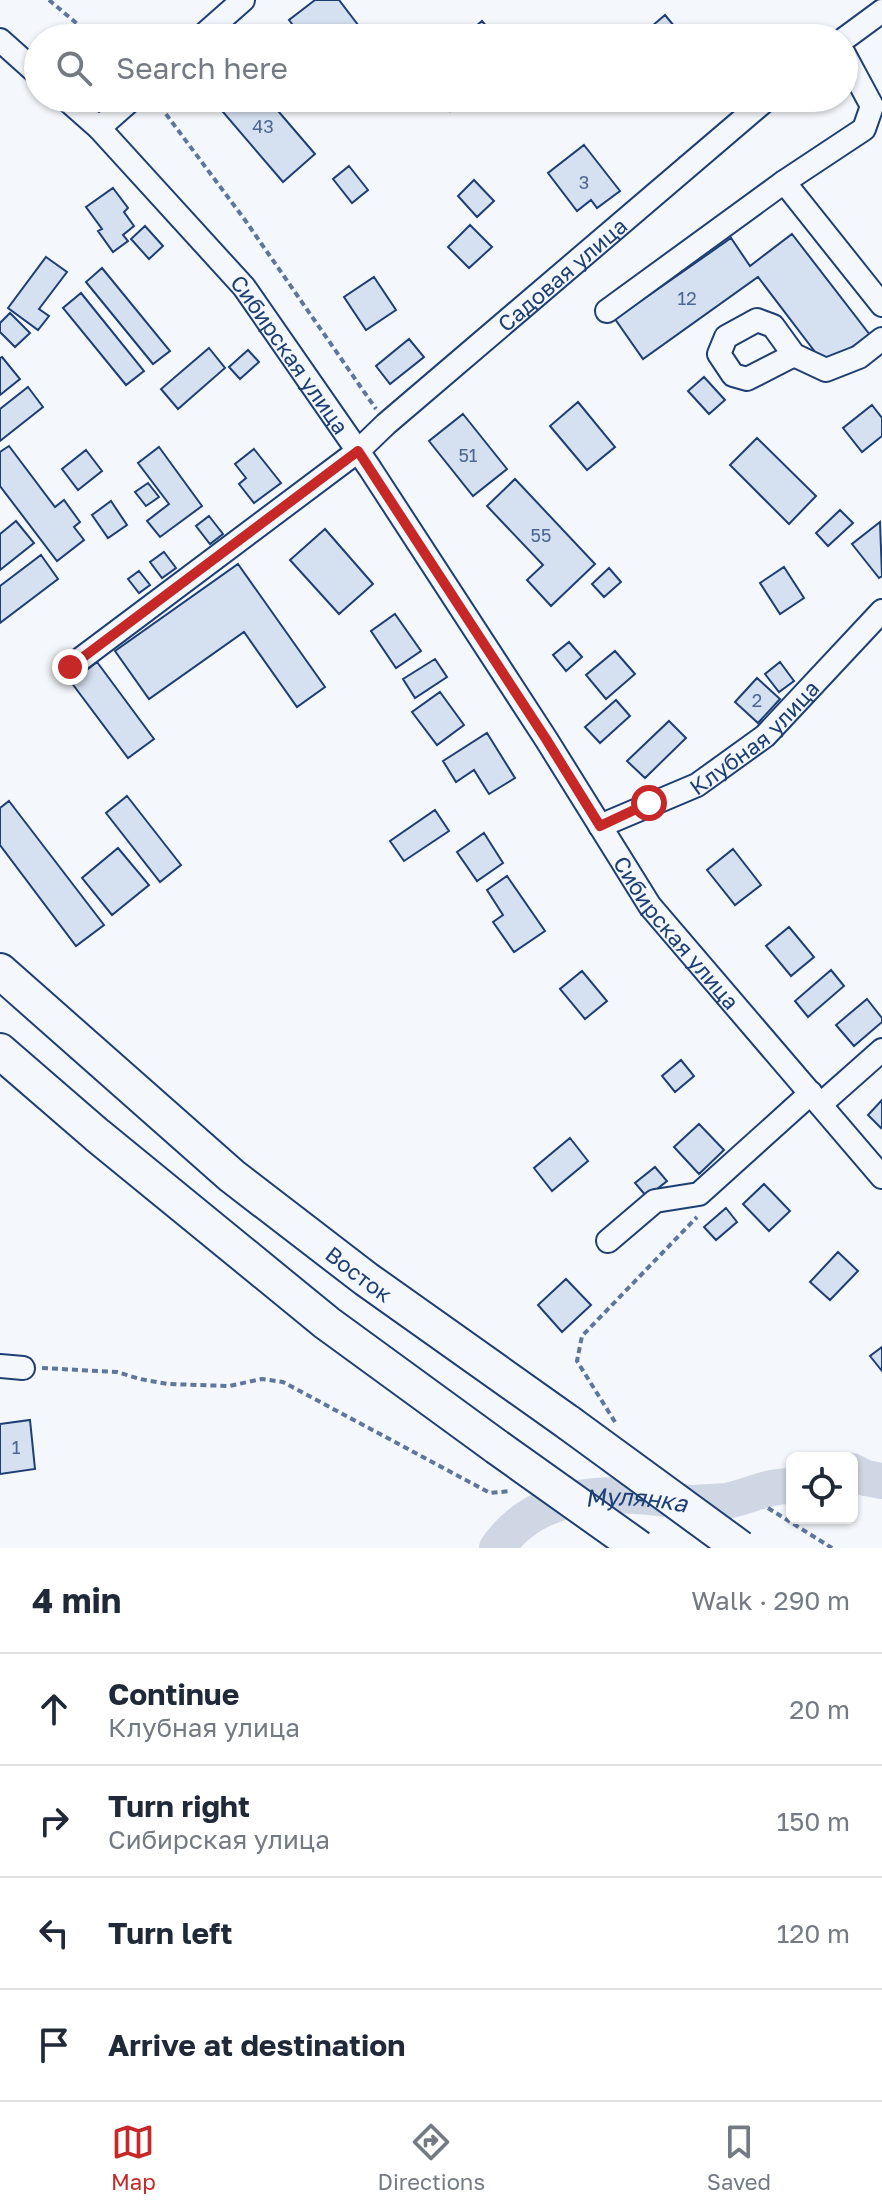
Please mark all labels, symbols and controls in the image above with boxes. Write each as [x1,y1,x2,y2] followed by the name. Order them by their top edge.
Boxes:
[24,24,858,112] search box
[52,46,96,90] icon: search
[116,50,288,86] text: Search here
[252,115,274,137] house number: 43
[579,171,589,193] house number: 3
[492,211,632,337] street label: Садовая улица
[226,269,355,439] street label: Сибирская улица
[677,287,697,309] house number: 12
[458,444,478,466] house number: 51
[531,524,551,546] house number: 55
[52,649,88,685] route end
[684,674,824,800] street label: Клубная улица
[752,689,762,711] house number: 2
[631,785,667,821] route start
[608,851,745,1014] street label: Сибирская улица
[321,1240,398,1307] street label: Восток
[12,1436,21,1458] house number: 1
[786,1452,858,1524] map controls
[786,1452,858,1524] button: locate
[583,1481,691,1517] water label: Мулянка
[32,1580,121,1620] text: 4 min
[691,1585,850,1616] text: Walk · 290 m
[108,1676,239,1712] text: Continue
[32,1687,76,1731] icon: ahead
[789,1694,850,1725] text: 20 m
[108,1712,300,1743] text: Клубная улица
[108,1788,250,1824] text: Turn right
[32,1799,76,1843] icon: right
[777,1806,850,1837] text: 150 m
[108,1824,330,1855] text: Сибирская улица
[32,1911,76,1955] icon: left
[108,1915,233,1951] text: Turn left
[777,1918,850,1949] text: 120 m
[32,2023,76,2067] icon: arrive
[108,2027,405,2063] text: Arrive at destination
[111,2120,156,2195] tab: Map
[378,2120,485,2195] tab: Directions
[707,2120,771,2195] tab: Saved

